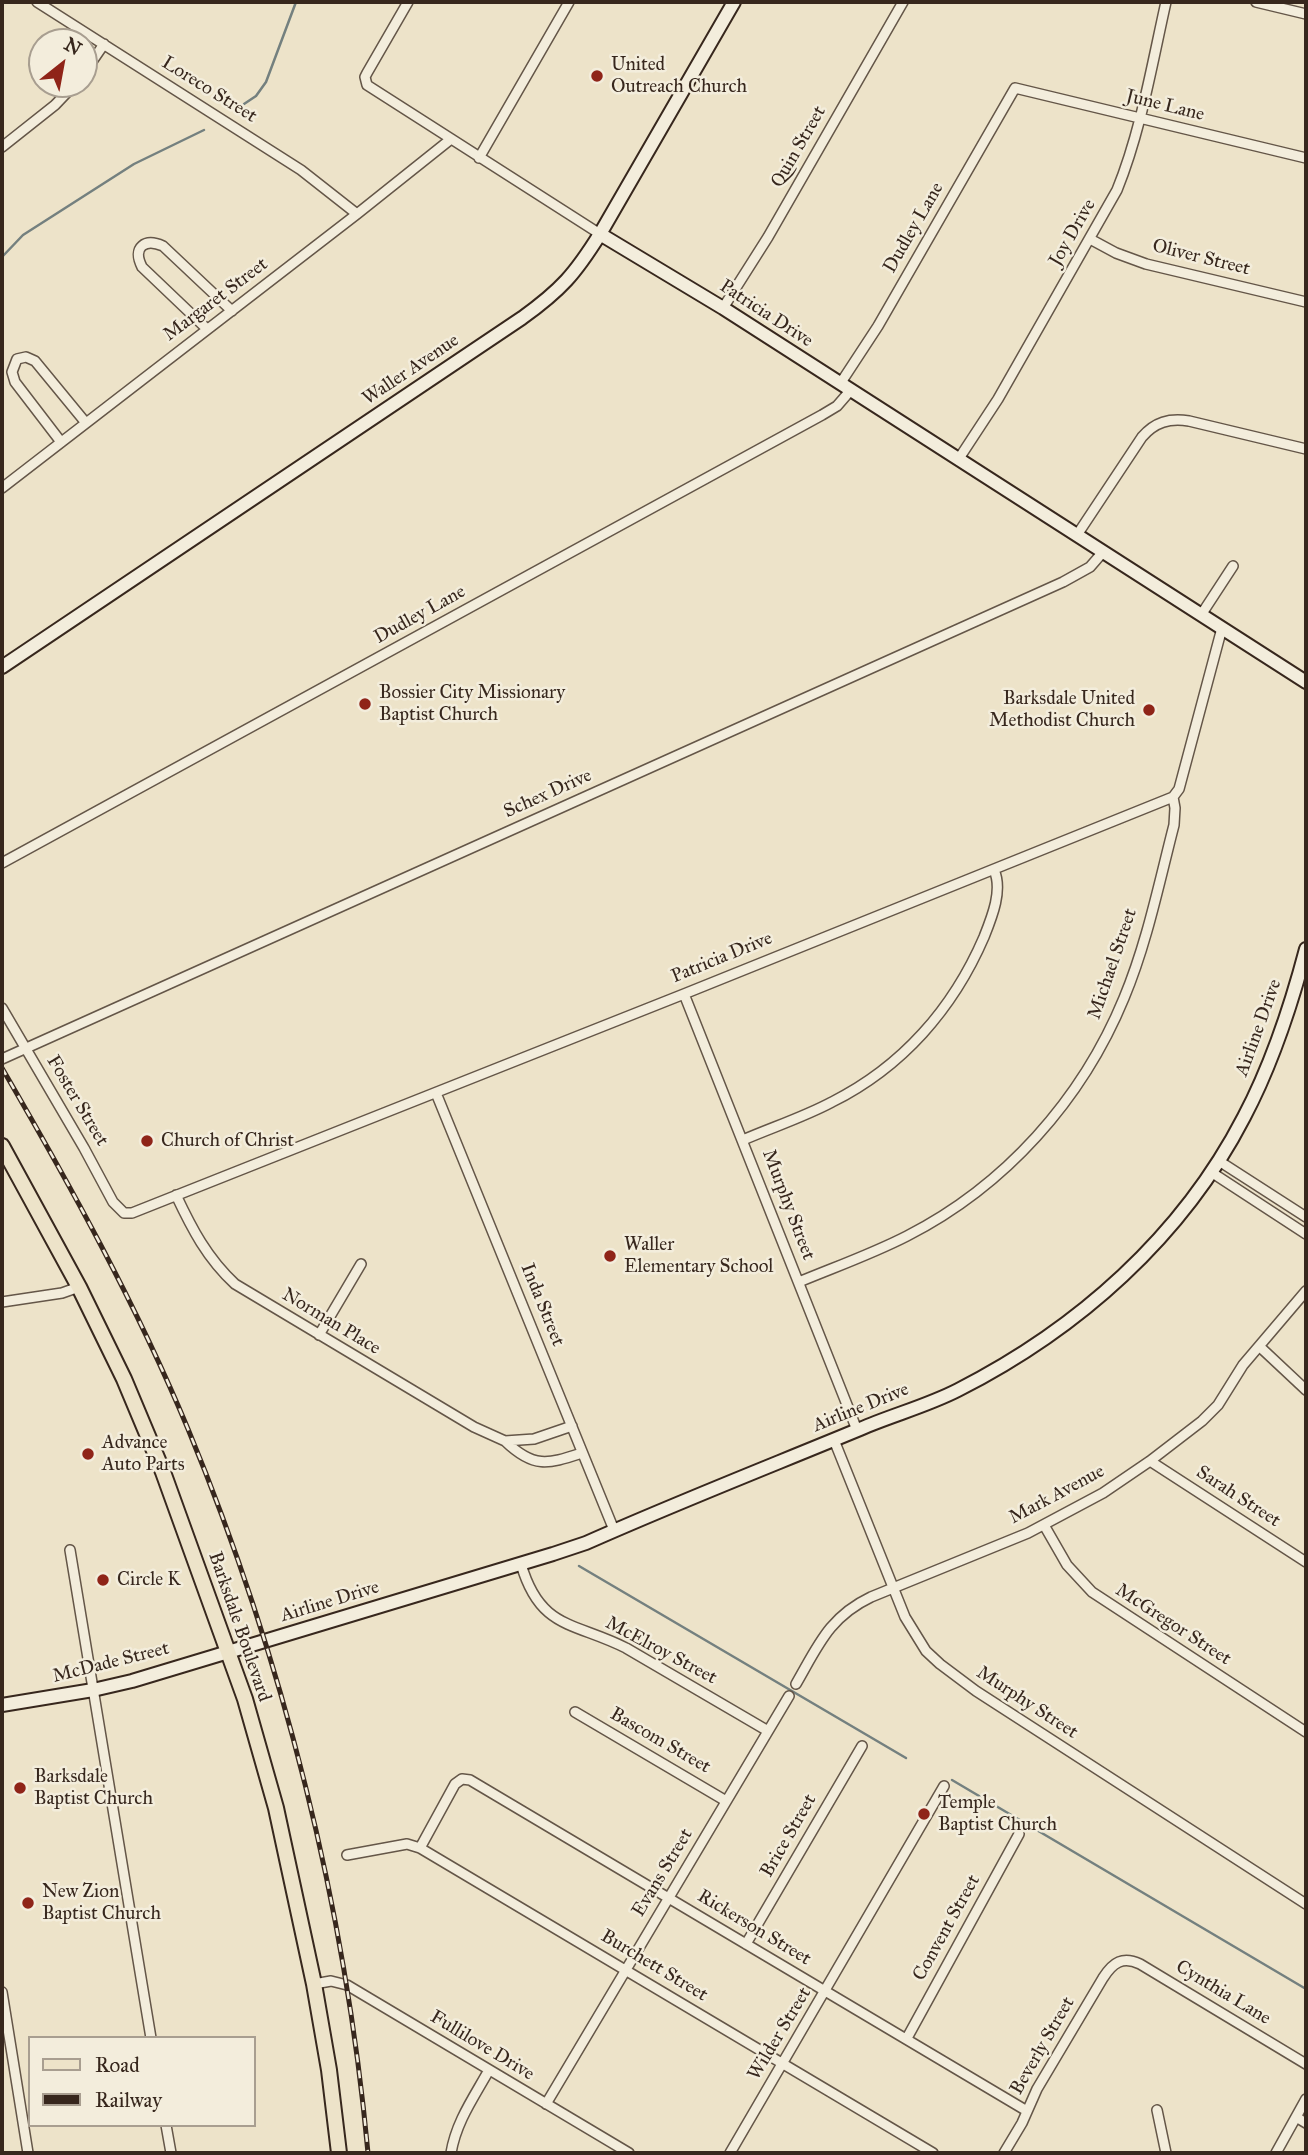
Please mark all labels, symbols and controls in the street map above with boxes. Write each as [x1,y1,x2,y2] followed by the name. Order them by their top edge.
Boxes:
[28,28,98,98] north arrow
[60,32,86,60] text: N
[157,52,261,128] street label: Loreco Street
[611,54,747,98] place label: United Outreach Church
[589,68,605,84] marker: United Outreach Church
[1123,85,1207,127] street label: June Lane
[767,102,831,192] street label: Quin Street
[879,179,949,277] street label: Dudley Lane
[1045,195,1101,271] street label: Joy Drive
[1150,235,1252,281] street label: Oliver Street
[159,253,273,347] street label: Margaret Street
[715,275,817,353] street label: Patricia Drive
[358,329,464,411] street label: Waller Avenue
[370,581,470,649] street label: Dudley Lane
[379,682,565,726] place label: Bossier City Missionary Baptist Church
[989,688,1135,732] place label: Barksdale United Methodist Church
[357,696,373,712] marker: Bossier City Missionary Baptist Church
[1141,702,1157,718] marker: Barksdale United Methodist Church
[501,765,595,823] street label: Schex Drive
[1083,906,1143,1022] street label: Michael Street
[668,927,776,989] street label: Patricia Drive
[1231,976,1287,1080] street label: Airline Drive
[41,1052,113,1150] street label: Foster Street
[161,1130,294,1152] place label: Church of Christ
[139,1133,155,1149] marker: Church of Christ
[756,1147,820,1263] street label: Murphy Street
[624,1234,773,1278] place label: Waller Elementary School
[602,1248,618,1264] marker: Waller Elementary School
[515,1260,569,1350] street label: Inda Street
[278,1284,384,1360] street label: Norman Place
[810,1378,912,1438] street label: Airline Drive
[102,1432,185,1476] place label: Advance Auto Parts
[80,1446,96,1462] marker: Advance Auto Parts
[1005,1460,1109,1530] street label: Mark Avenue
[1192,1461,1284,1533] street label: Sarah Street
[203,1549,275,1705] street label: Barksdale Boulevard
[117,1569,181,1591] place label: Circle K
[95,1572,111,1588] marker: Circle K
[278,1576,382,1628] street label: Airline Drive
[1111,1579,1235,1671] street label: McGregor Street
[601,1612,721,1690] street label: McElroy Street
[50,1638,172,1688] street label: McDade Street
[972,1662,1082,1744] street label: Murphy Street
[606,1703,714,1779] street label: Bascom Street
[34,1766,153,1810] place label: Barksdale Baptist Church
[12,1780,28,1796] marker: Barksdale Baptist Church
[756,1790,822,1882] street label: Brice Street
[938,1792,1057,1836] place label: Temple Baptist Church
[916,1806,932,1822] marker: Temple Baptist Church
[628,1825,698,1921] street label: Evans Street
[909,1871,985,1985] street label: Convent Street
[42,1881,161,1925] place label: New Zion Baptist Church
[693,1885,815,1971] street label: Rickerson Street
[20,1895,36,1911] marker: New Zion Baptist Church
[596,1925,712,2007] street label: Burchett Street
[1171,1956,1275,2030] street label: Cynthia Lane
[743,1983,817,2085] street label: Wilder Street
[1006,1993,1080,2099] street label: Beverly Street
[426,2006,538,2086] street label: Fullilove Drive
[28,2036,256,2127] legend
[95,2052,140,2078] text: Road
[95,2087,162,2113] text: Railway

